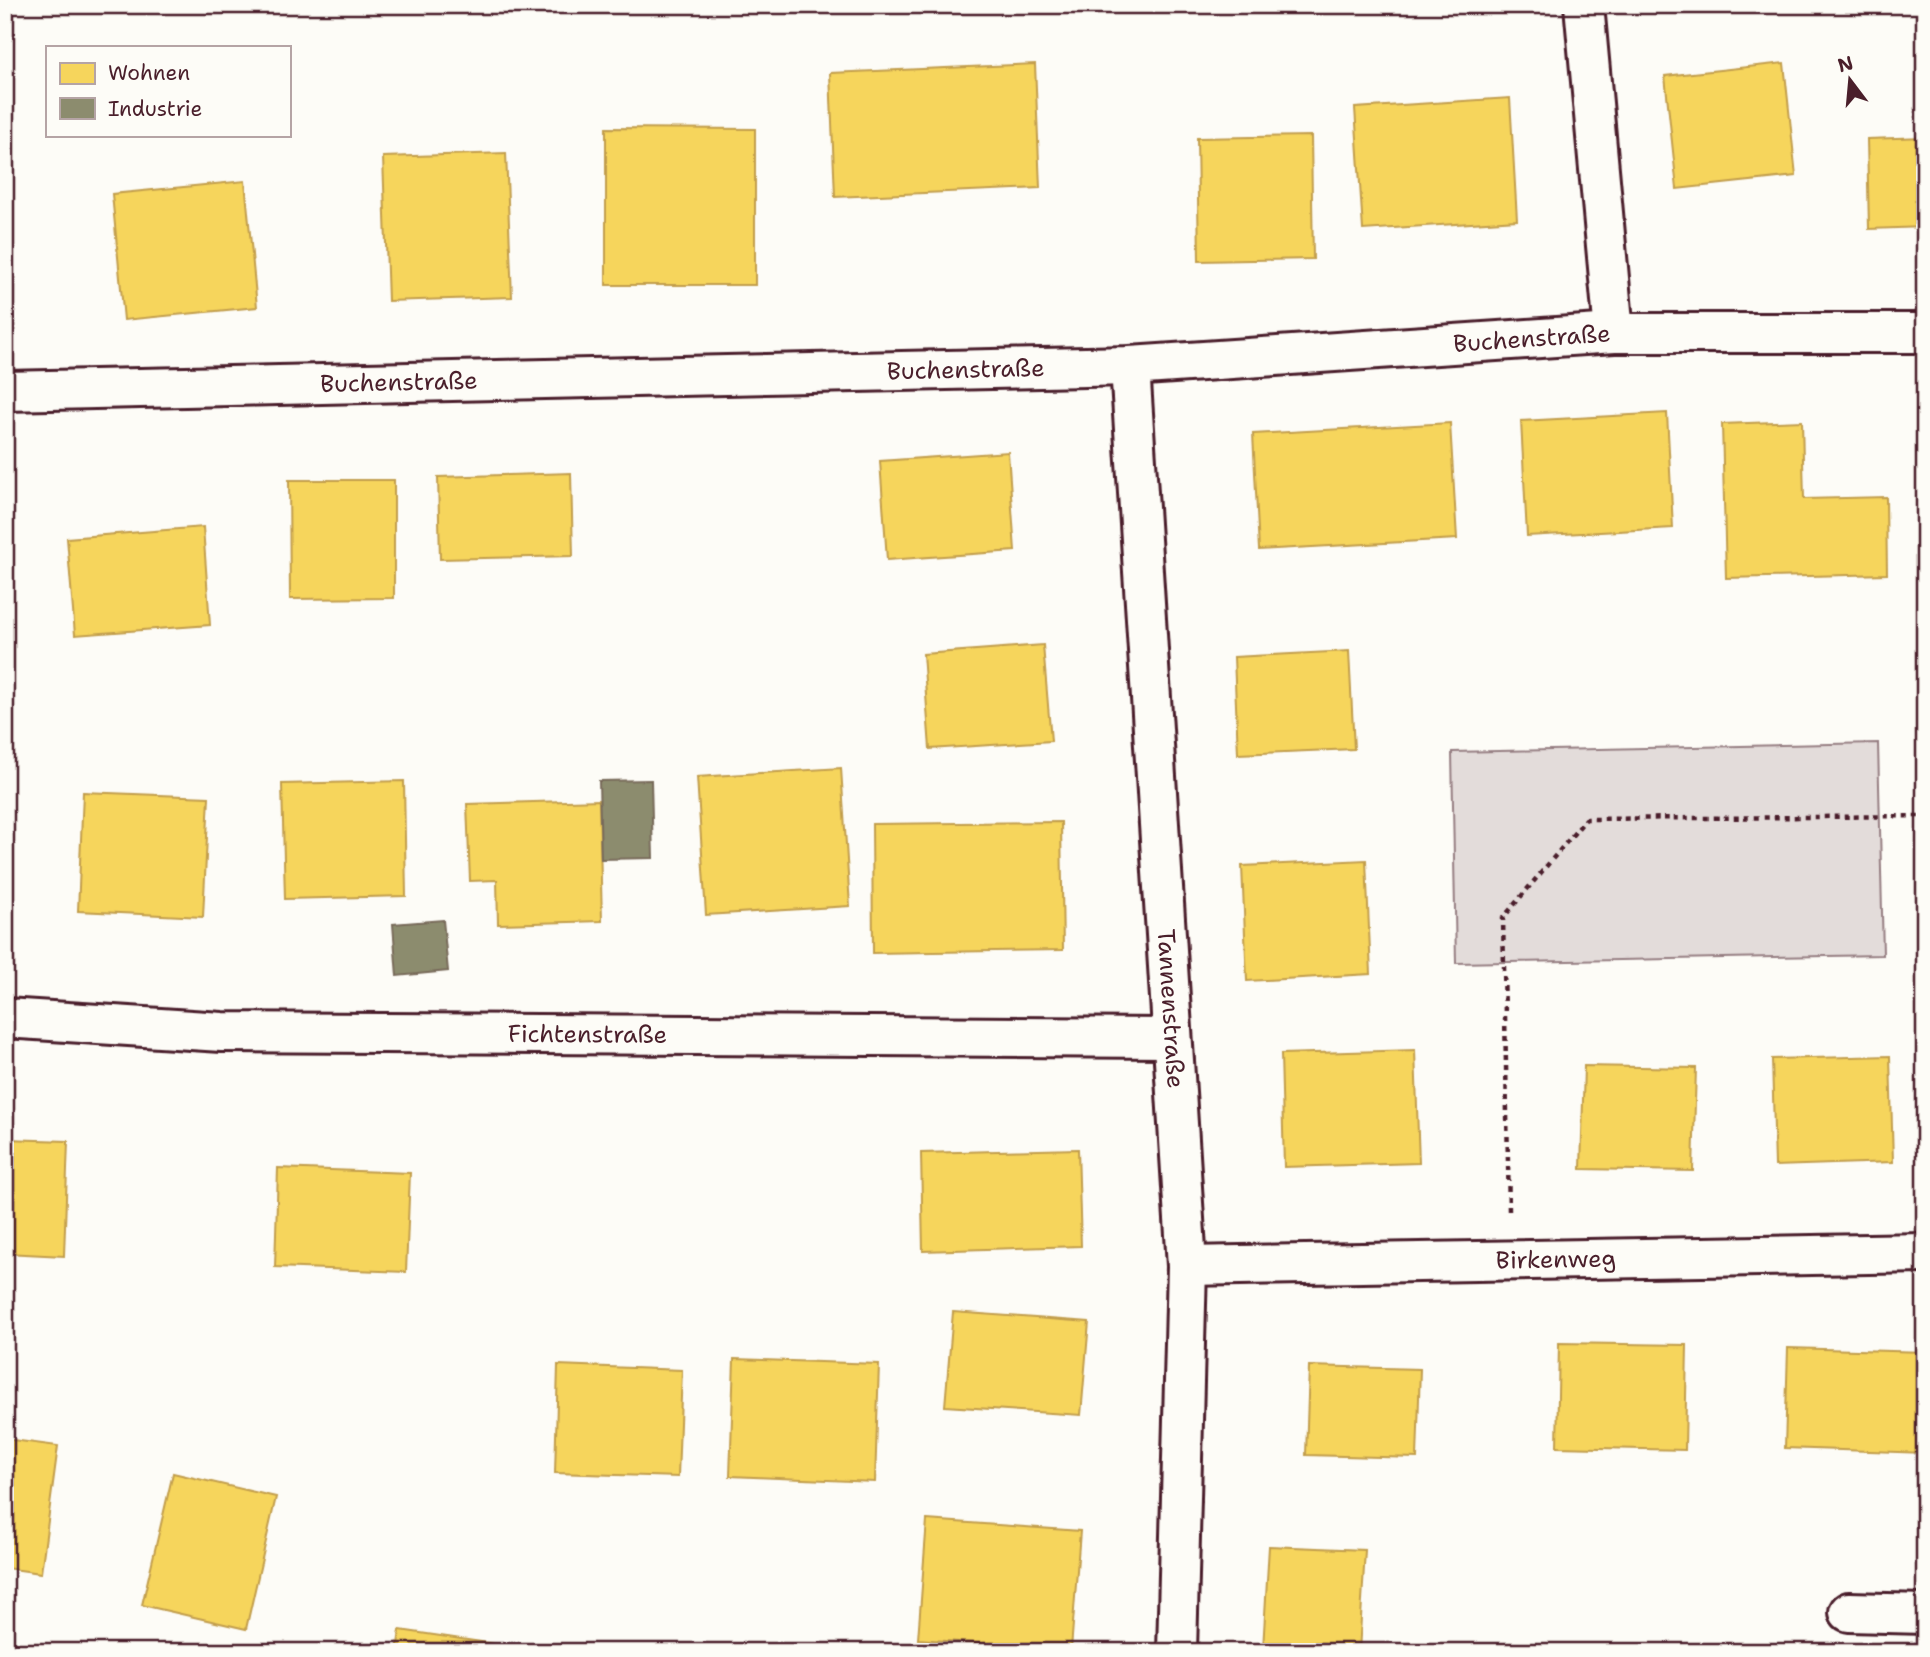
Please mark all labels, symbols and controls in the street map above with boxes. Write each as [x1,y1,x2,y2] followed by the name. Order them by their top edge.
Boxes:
[46,46,290,136] legend
[1814,46,1884,116] north arrow
[1835,50,1856,78] text: N
[108,59,190,87] text: Wohnen
[108,95,202,123] text: Industrie
[1452,317,1612,360] street label: Buchenstraße
[887,352,1045,387] street label: Buchenstraße
[320,364,478,400] street label: Buchenstraße
[1150,928,1192,1089] street label: Tannenstraße
[508,1018,667,1051] street label: Fichtenstraße
[1495,1242,1616,1277] street label: Birkenweg

